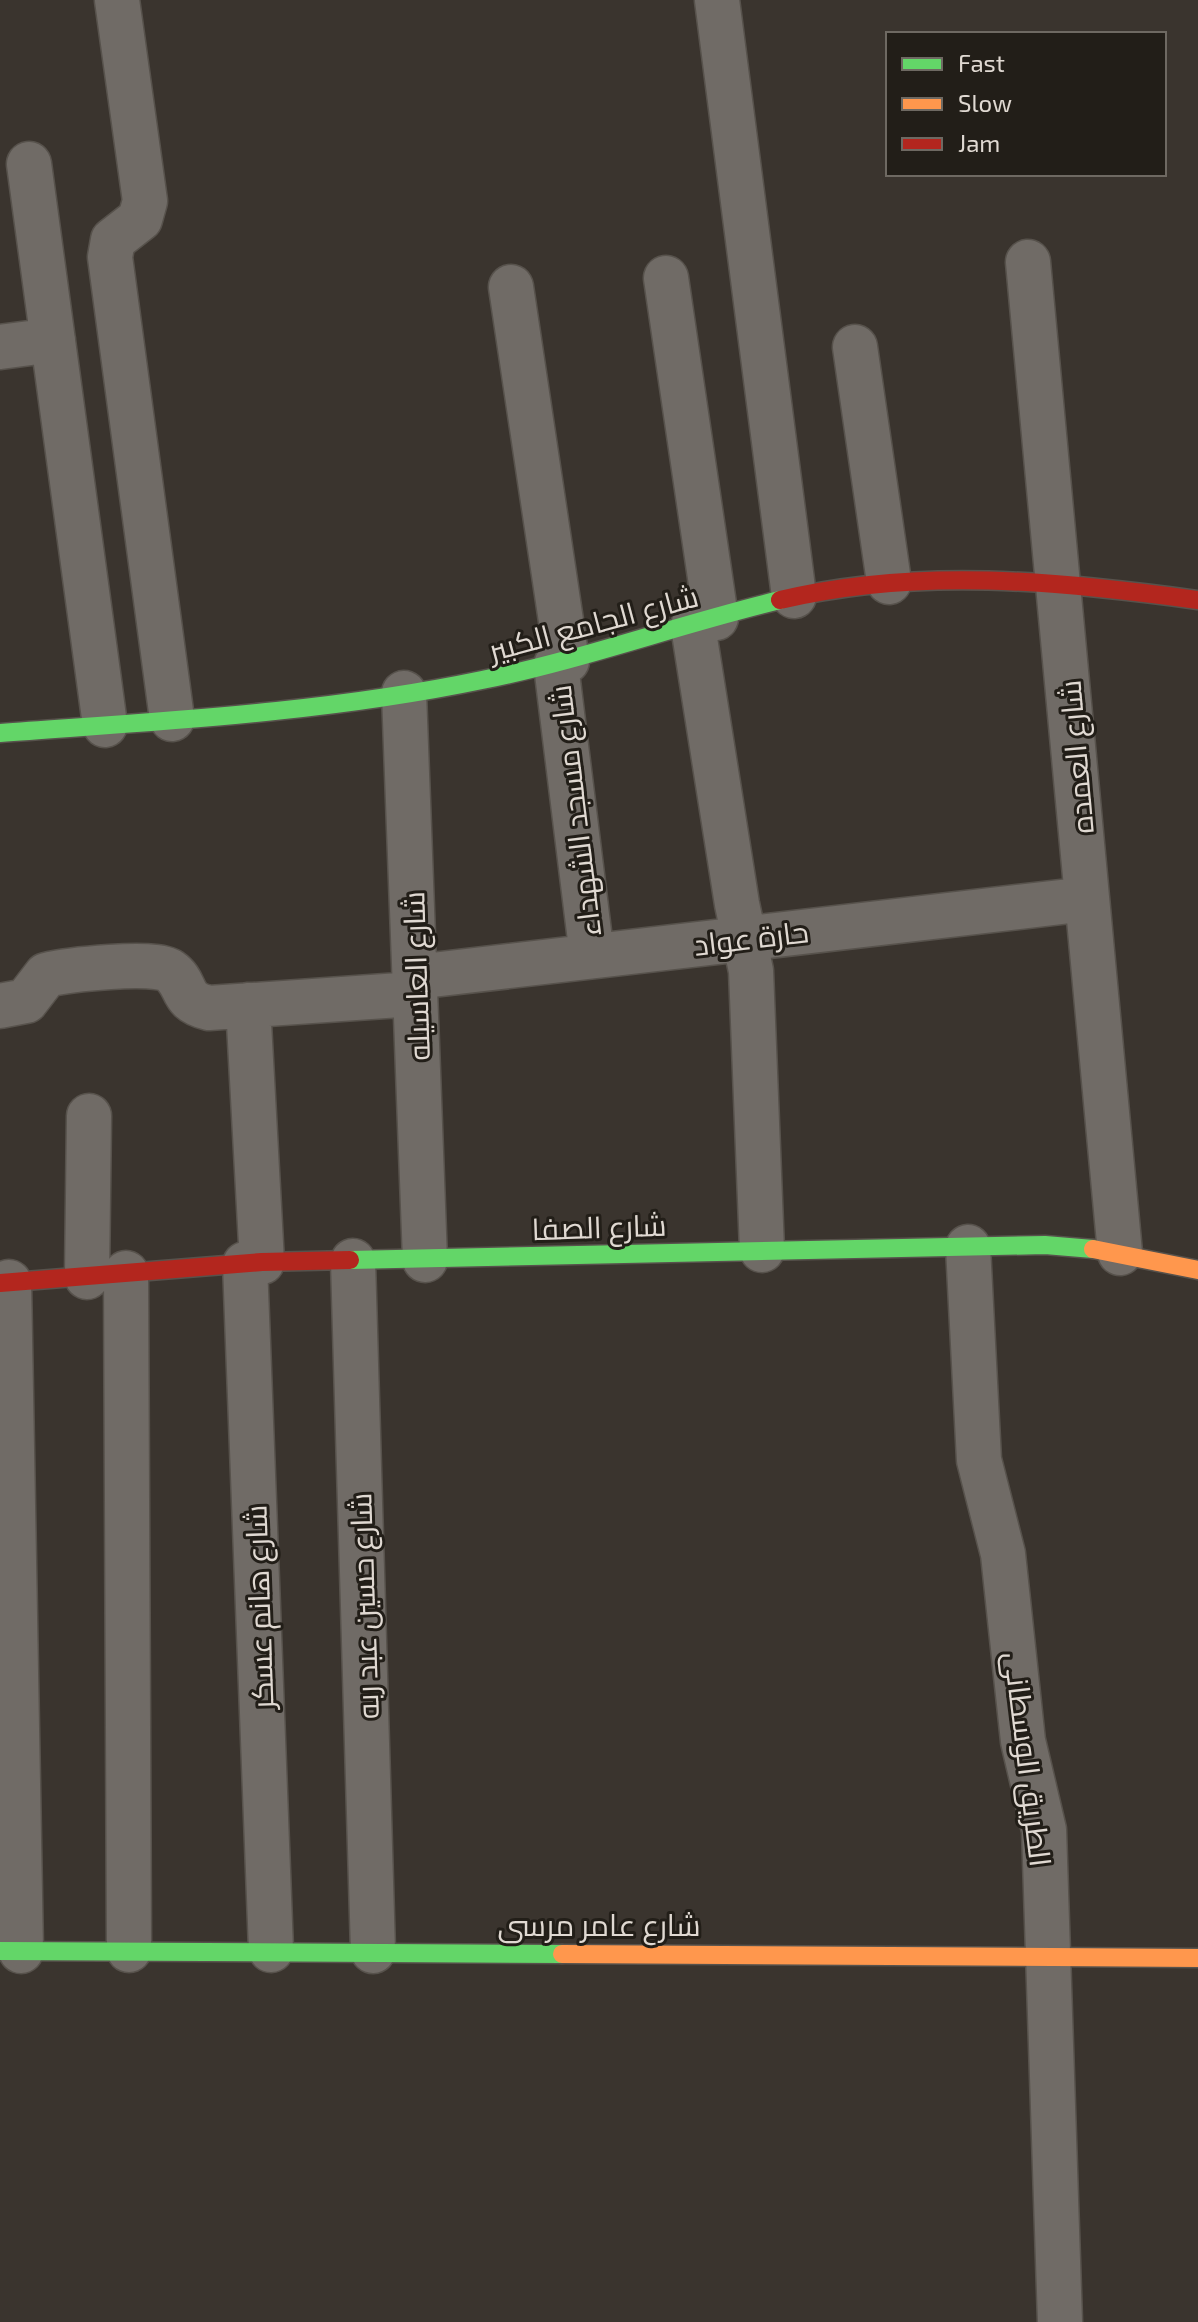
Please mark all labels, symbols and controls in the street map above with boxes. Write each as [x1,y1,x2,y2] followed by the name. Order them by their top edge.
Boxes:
[886,32,1166,176] legend
[958,48,1005,77] text: Fast
[958,88,1012,117] text: Slow
[958,128,1000,157] text: Jam
[482,577,703,672] street label: شارع الجامع الكبير
[1050,678,1104,835] street label: شارع العمده
[541,683,611,939] street label: شارع مسجد الشهداء
[394,891,440,1061] street label: شارع العاسيله
[692,912,811,963] street label: حارة عواد
[531,1206,667,1250] street label: شارع الصفا
[341,1492,389,1720] street label: شارع حسين عبد ربه
[236,1504,284,1712] street label: شارع هانم عسكر
[996,1650,1060,1869] street label: الطريق الوسطانى
[497,1906,701,1946] street label: شارع عامر مرسى

